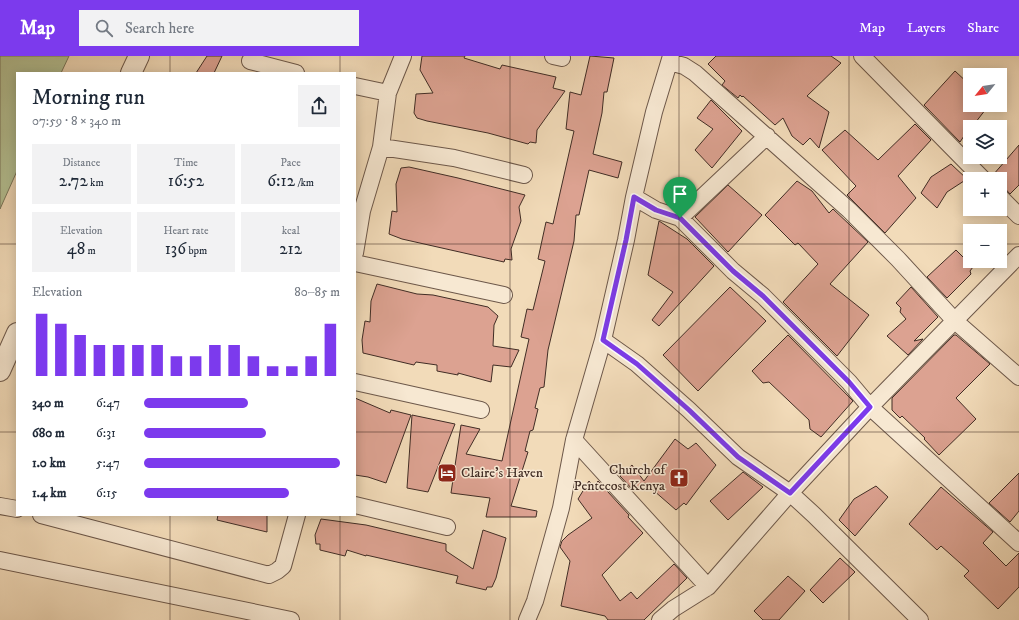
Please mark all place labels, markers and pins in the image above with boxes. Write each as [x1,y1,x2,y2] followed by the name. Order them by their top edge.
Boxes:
[663,177,697,218] pin
[573,461,668,495] place label: Church of Pentecost Kenya
[436,462,458,484] hotel icon: Claire's Haven
[461,464,544,482] place label: Claire's Haven
[668,467,690,489] church icon: Church of Pentecost Kenya

